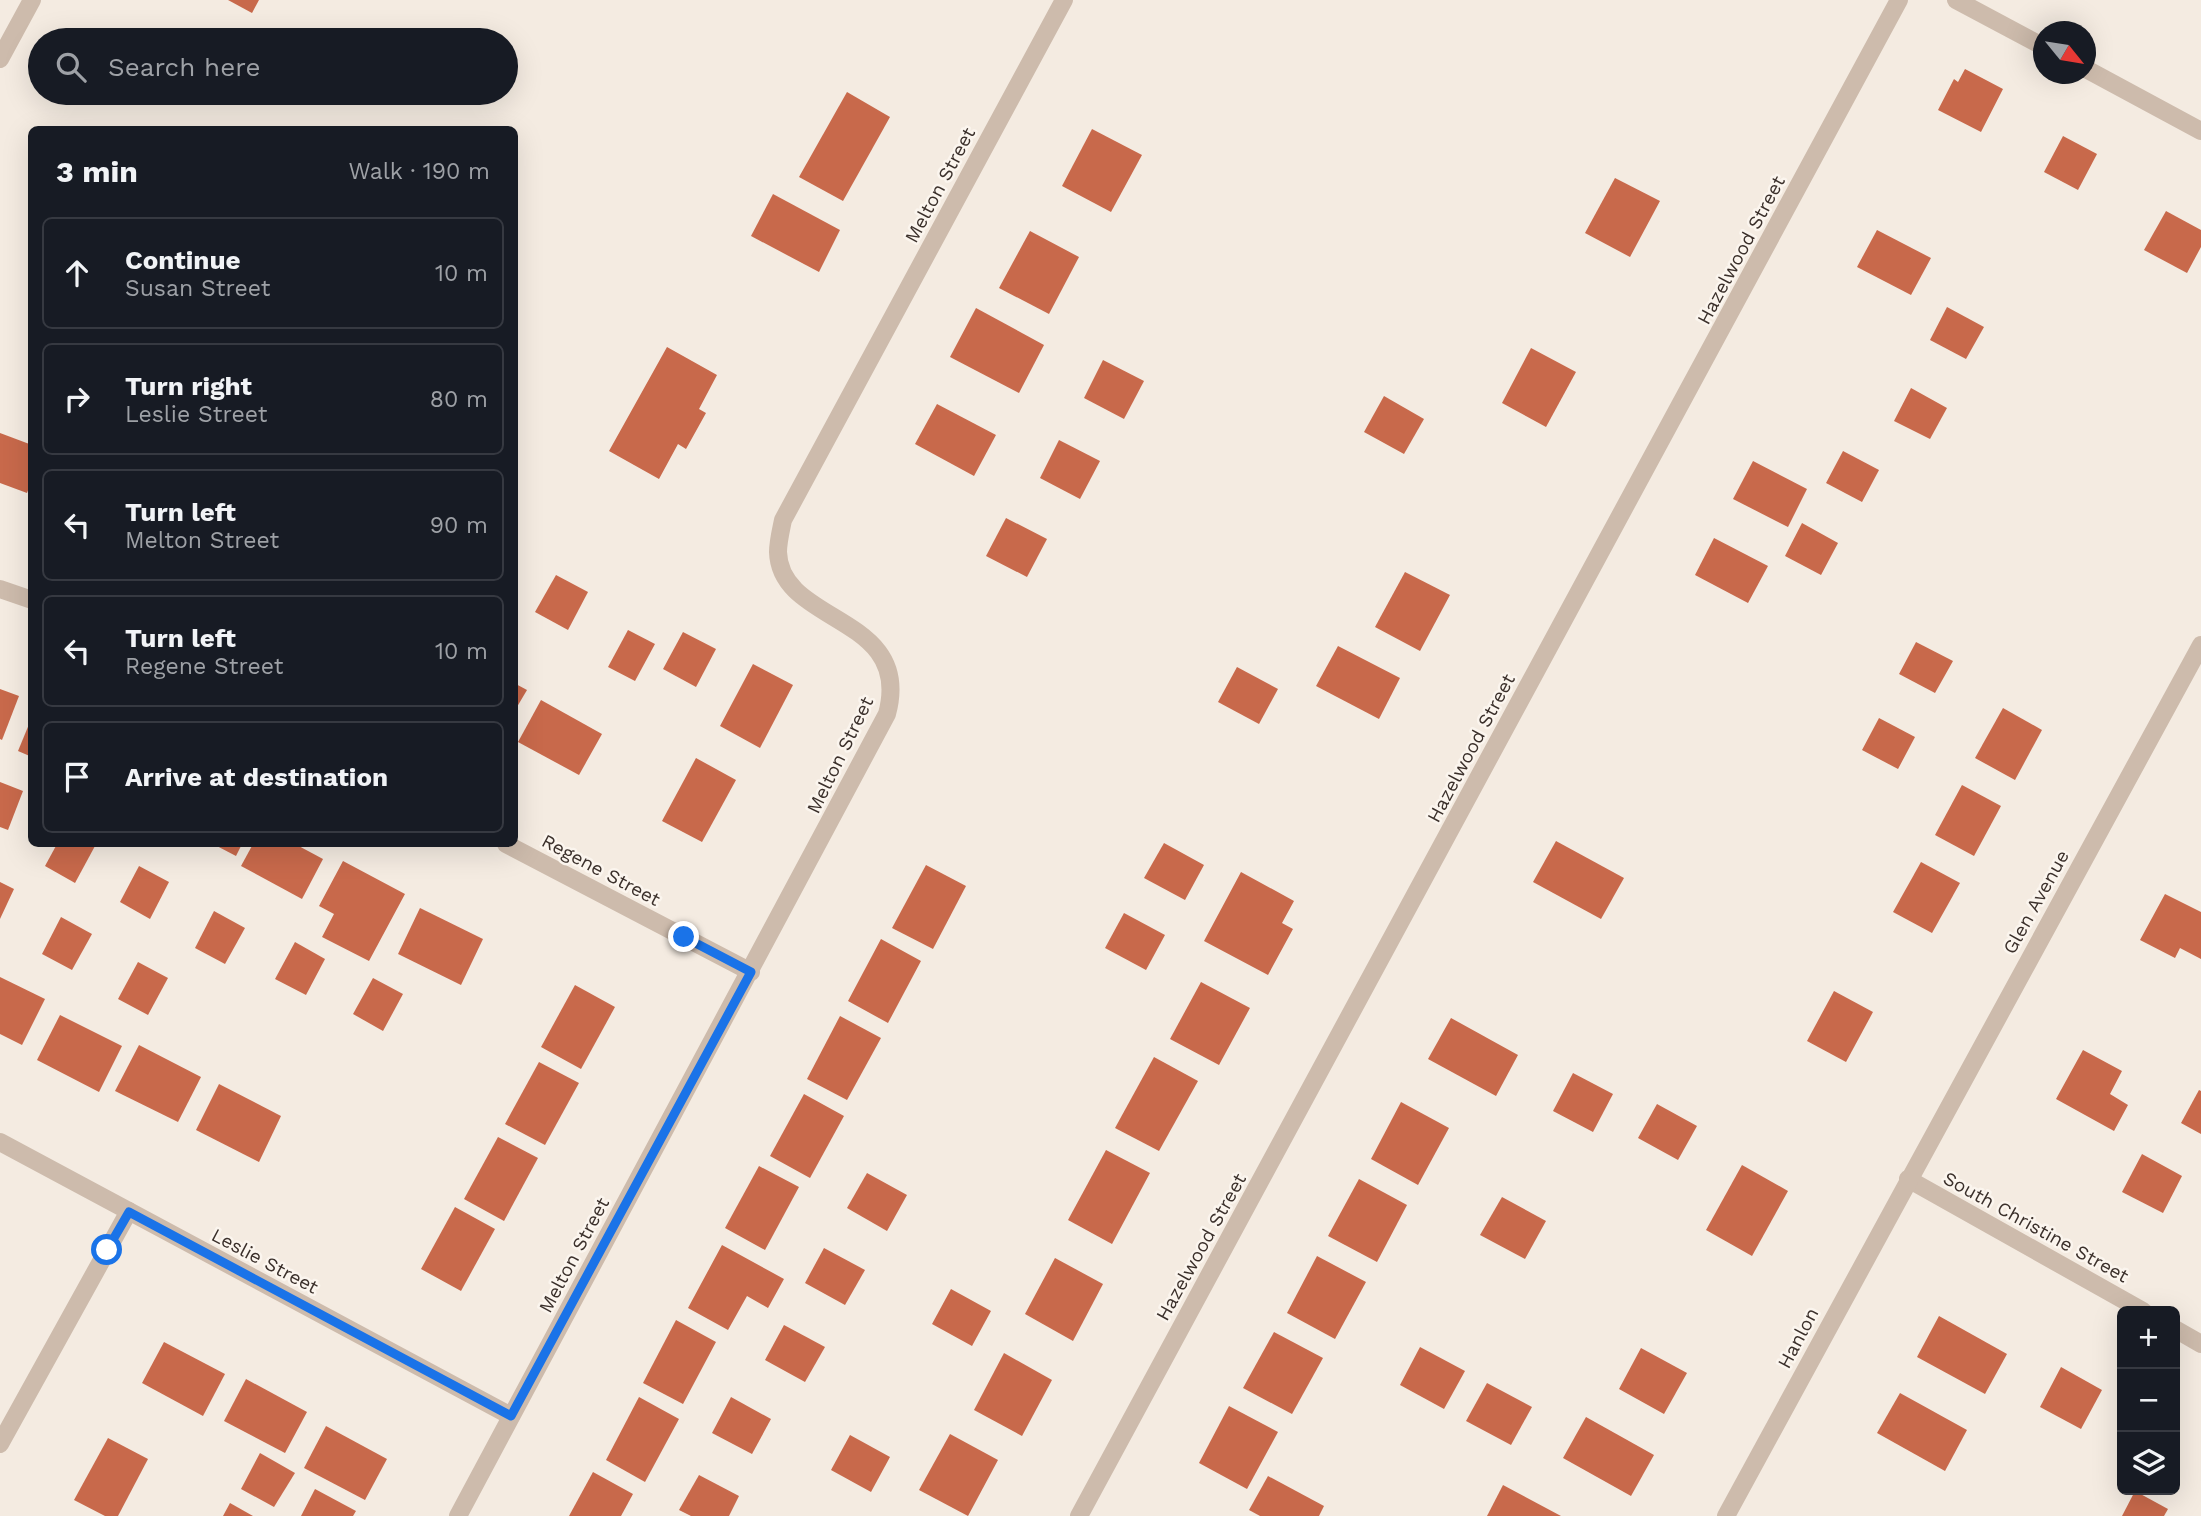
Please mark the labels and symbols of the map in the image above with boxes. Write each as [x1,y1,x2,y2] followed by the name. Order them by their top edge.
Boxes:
[2033,21,2096,84] north arrow
[900,123,980,247] street label: Melton Street
[1692,172,1790,328] street label: Hazelwood Street
[1422,670,1520,826] street label: Hazelwood Street
[802,693,878,817] street label: Melton Street
[538,829,664,911] street label: Regene Street
[1998,846,2074,958] street label: Glen Avenue
[668,921,699,952] route end
[1939,1166,2133,1288] street label: South Christine Street
[1151,1169,1251,1325] street label: Hazelwood Street
[534,1193,614,1317] street label: Melton Street
[208,1223,322,1299] street label: Leslie Street
[91,1234,122,1265] route start
[1773,1304,1823,1372] street label: Hanlon

